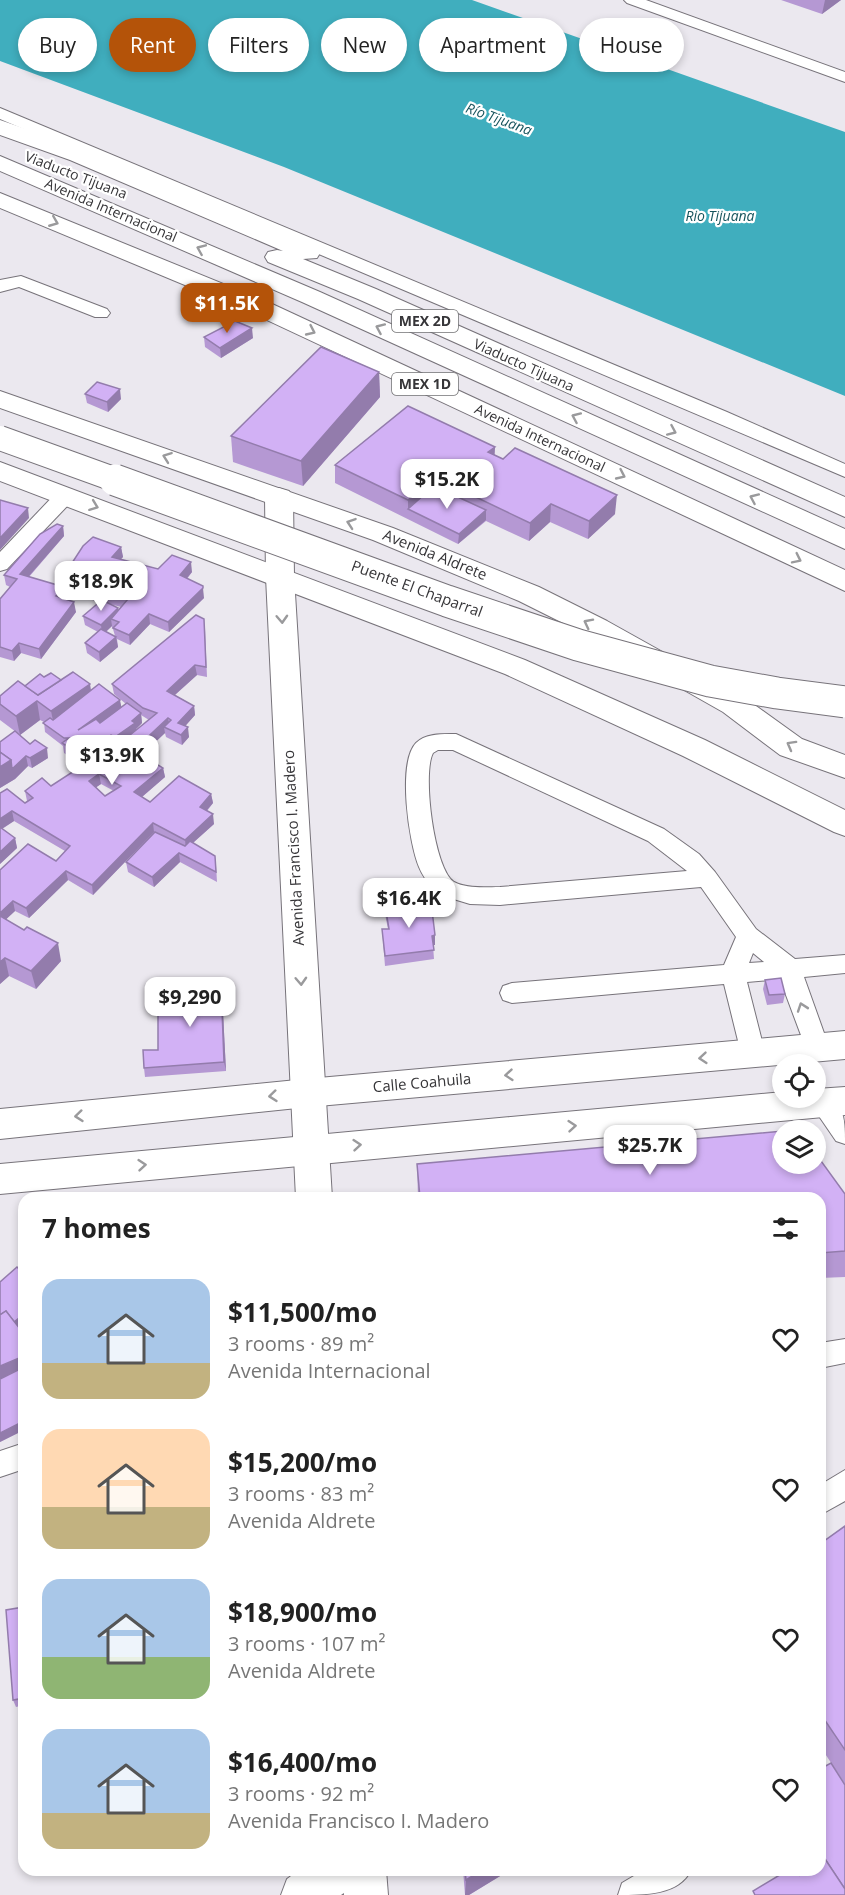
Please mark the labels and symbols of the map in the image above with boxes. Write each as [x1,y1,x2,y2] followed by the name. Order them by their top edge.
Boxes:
[463,98,535,139] water label: Río Tijuana
[22,146,130,203] street label: Viaducto Tijuana
[42,173,180,246] street label: Avenida Internacional
[685,206,755,225] water label: Rio Tijuana
[48,215,59,227] one-way arrow
[197,244,208,256] one-way arrow
[178,283,276,334] pin: $11.5K
[392,310,458,332] road number: MEX 2D
[375,323,386,335] one-way arrow
[304,324,315,336] one-way arrow
[471,334,577,395] street label: Viaducto Tijuana
[392,373,458,395] road number: MEX 1D
[472,399,608,476] street label: Avenida Internacional
[572,412,583,424] one-way arrow
[666,423,677,435] one-way arrow
[162,451,173,464] one-way arrow
[398,459,496,510] pin: $15.2K
[614,468,625,480] one-way arrow
[749,493,760,505] one-way arrow
[88,499,99,511] one-way arrow
[346,517,357,530] one-way arrow
[380,524,490,584] street label: Avenida Aldrete
[791,551,802,563] one-way arrow
[349,555,486,621] street label: Puente El Chaparral
[52,561,150,612] pin: $18.9K
[276,614,289,623] one-way arrow
[583,619,594,631] one-way arrow
[63,735,161,786] pin: $13.9K
[787,741,797,752] one-way arrow
[278,750,308,946] street label: Avenida Francisco I. Madero
[360,878,458,929] pin: $16.4K
[141,977,239,1028] pin: $9,290
[295,977,308,986] one-way arrow
[797,1002,810,1013] one-way arrow
[699,1051,708,1064] one-way arrow
[372,1068,472,1096] street label: Calle Coahuila
[504,1068,513,1081] one-way arrow
[268,1089,277,1102] one-way arrow
[74,1109,83,1122] one-way arrow
[567,1120,577,1133] one-way arrow
[601,1125,699,1176] pin: $25.7K
[352,1139,361,1152] one-way arrow
[137,1159,146,1172] one-way arrow

